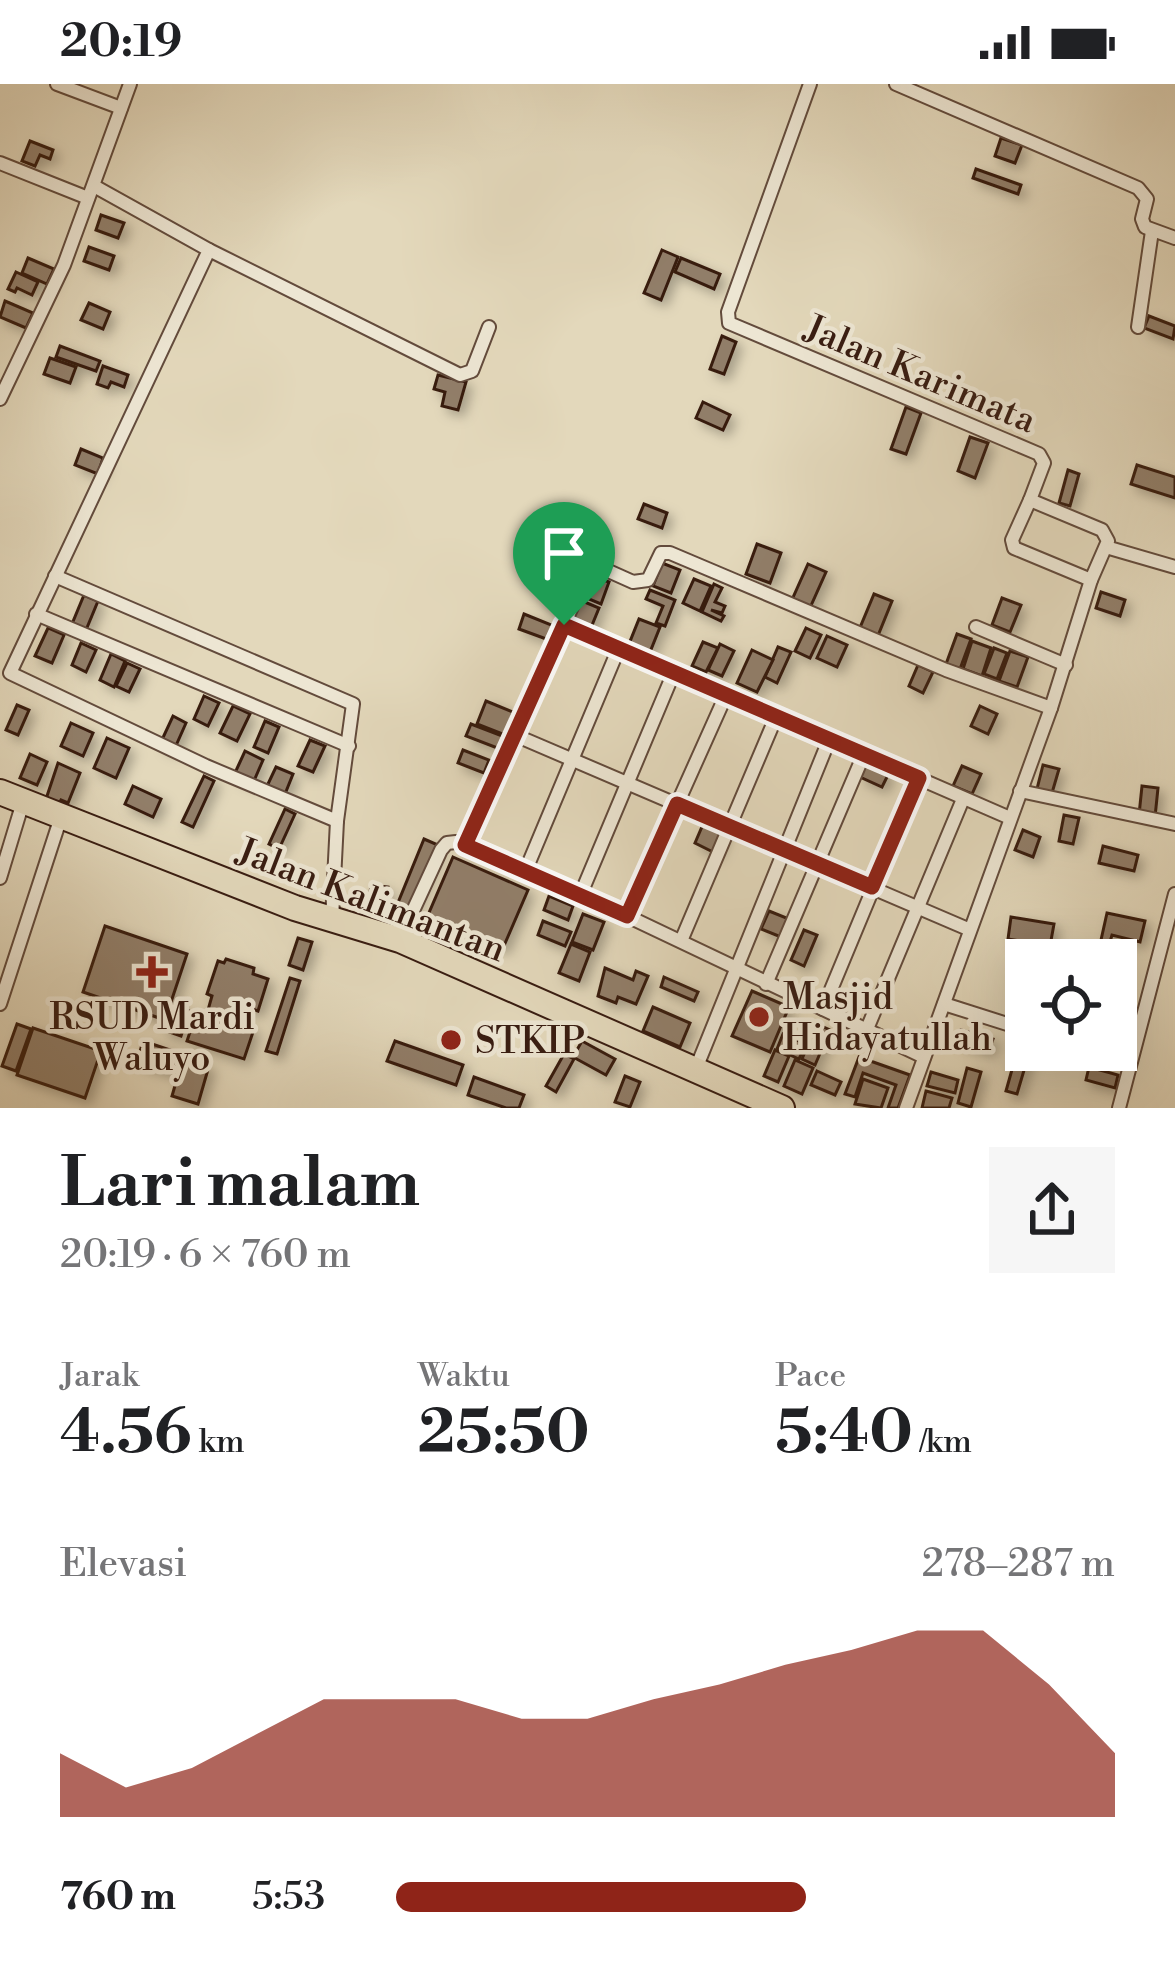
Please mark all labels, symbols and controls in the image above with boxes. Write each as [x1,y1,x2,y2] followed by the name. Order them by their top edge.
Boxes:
[60,14,182,71] text: 20:19
[796,306,1043,444] street label: Jalan Karimata
[513,502,615,625] pin
[531,520,597,586] icon: arrive
[229,829,512,973] street label: Jalan Kalimantan
[1005,939,1137,1071] map controls
[1005,939,1137,1071] button: locate
[136,956,168,988] marker: RSUD Mardi Waluyo
[783,976,992,1062] place label: Masjid Hidayatullah
[49,996,255,1082] place label: RSUD Mardi Waluyo
[746,1004,772,1030] marker: Masjid Hidayatullah
[475,1020,585,1065] place label: STKIP
[438,1027,464,1053] marker: STKIP
[60,1144,420,1227] text: Lari malam
[989,1147,1115,1273] button: share
[60,1231,351,1280] text: 20:19 · 6 × 760 m
[60,1356,139,1397] text: Jarak
[418,1356,510,1397] text: Waktu
[775,1356,846,1397] text: Pace
[60,1397,192,1472] text: 4.56
[418,1397,590,1472] text: 25:50
[775,1397,913,1472] text: 5:40
[192,1422,245,1463] text: km
[913,1422,972,1463] text: /km
[60,1540,187,1589] text: Elevasi
[922,1540,1115,1589] text: 278–287 m
[60,1873,176,1922] text: 760 m
[252,1873,325,1922] text: 5:53

